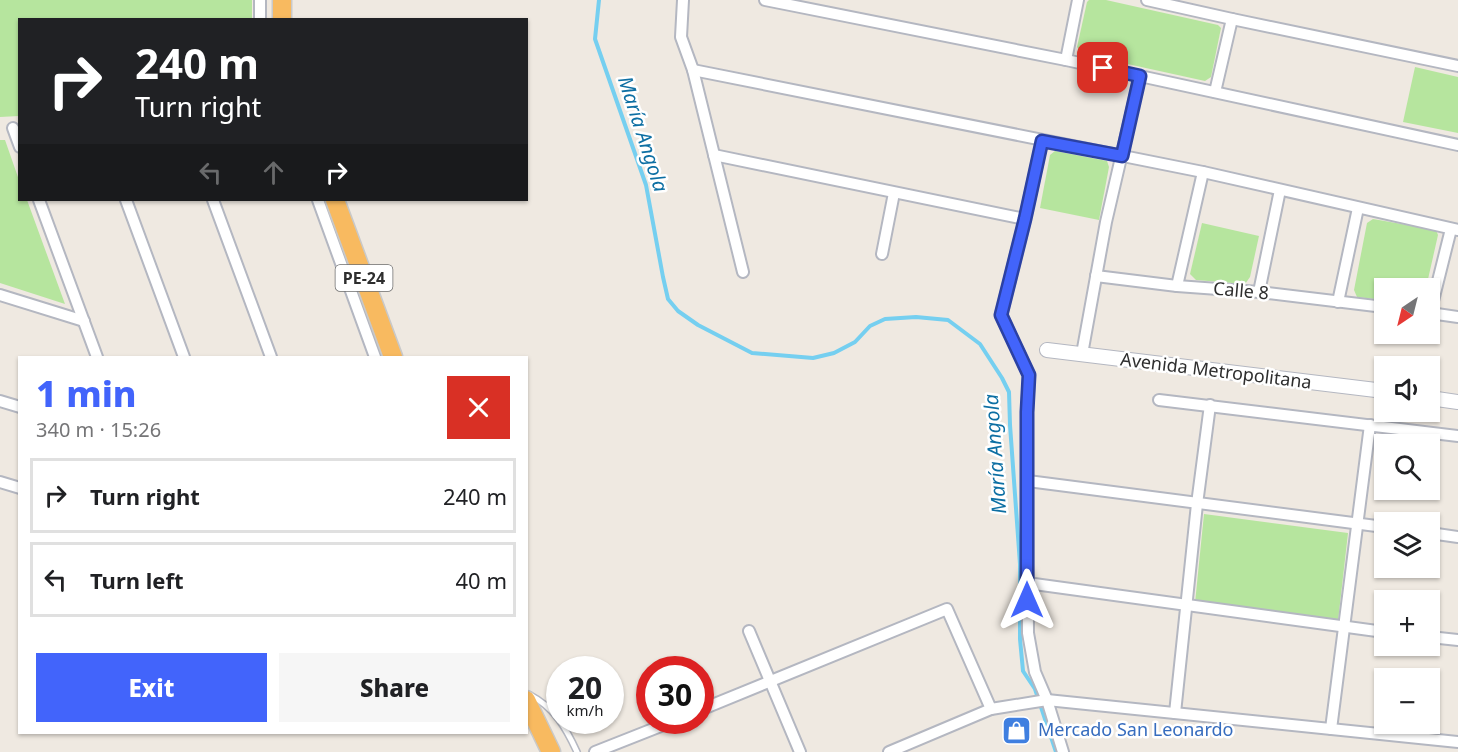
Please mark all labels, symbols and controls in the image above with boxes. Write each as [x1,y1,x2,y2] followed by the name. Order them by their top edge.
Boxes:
[135,34,259,91] text: 240 m
[36,42,114,120] icon: right
[1077,42,1128,93] pin
[1086,51,1119,84] icon: arrive
[612,73,675,195] water label: María Angola
[135,88,261,125] text: Turn right
[194,156,227,189] icon: left
[257,156,290,189] icon: ahead
[320,156,353,189] icon: right
[336,265,392,291] road number: PE-24
[1212,276,1270,304] street label: Calle 8
[1374,278,1440,344] north arrow
[1374,278,1440,734] map controls
[1119,346,1313,394] street label: Avenida Metropolitana
[1374,356,1440,422] button: sound
[36,369,137,418] text: 1 min
[447,376,510,439] button: close
[977,393,1012,515] water label: María Angola
[36,416,161,443] text: 340 m · 15:26
[1374,434,1440,500] button: search
[39,479,72,512] icon: right
[90,481,200,511] text: Turn right
[443,481,507,511] text: 240 m
[1374,512,1440,578] button: layers
[39,563,72,596] icon: left
[90,565,184,595] text: Turn left
[456,565,507,595] text: 40 m
[995,568,1059,632] position arrow
[1374,590,1440,656] button: +
[36,653,267,722] button: Exit
[279,653,510,722] button: Share
[636,656,714,734] speed limit sign: 30
[568,667,602,708] text: 20
[1374,668,1440,734] button: −
[567,700,603,720] text: km/h
[1001,714,1033,746] shop icon: Mercado San Leonardo
[1038,717,1233,741] place label: Mercado San Leonardo

